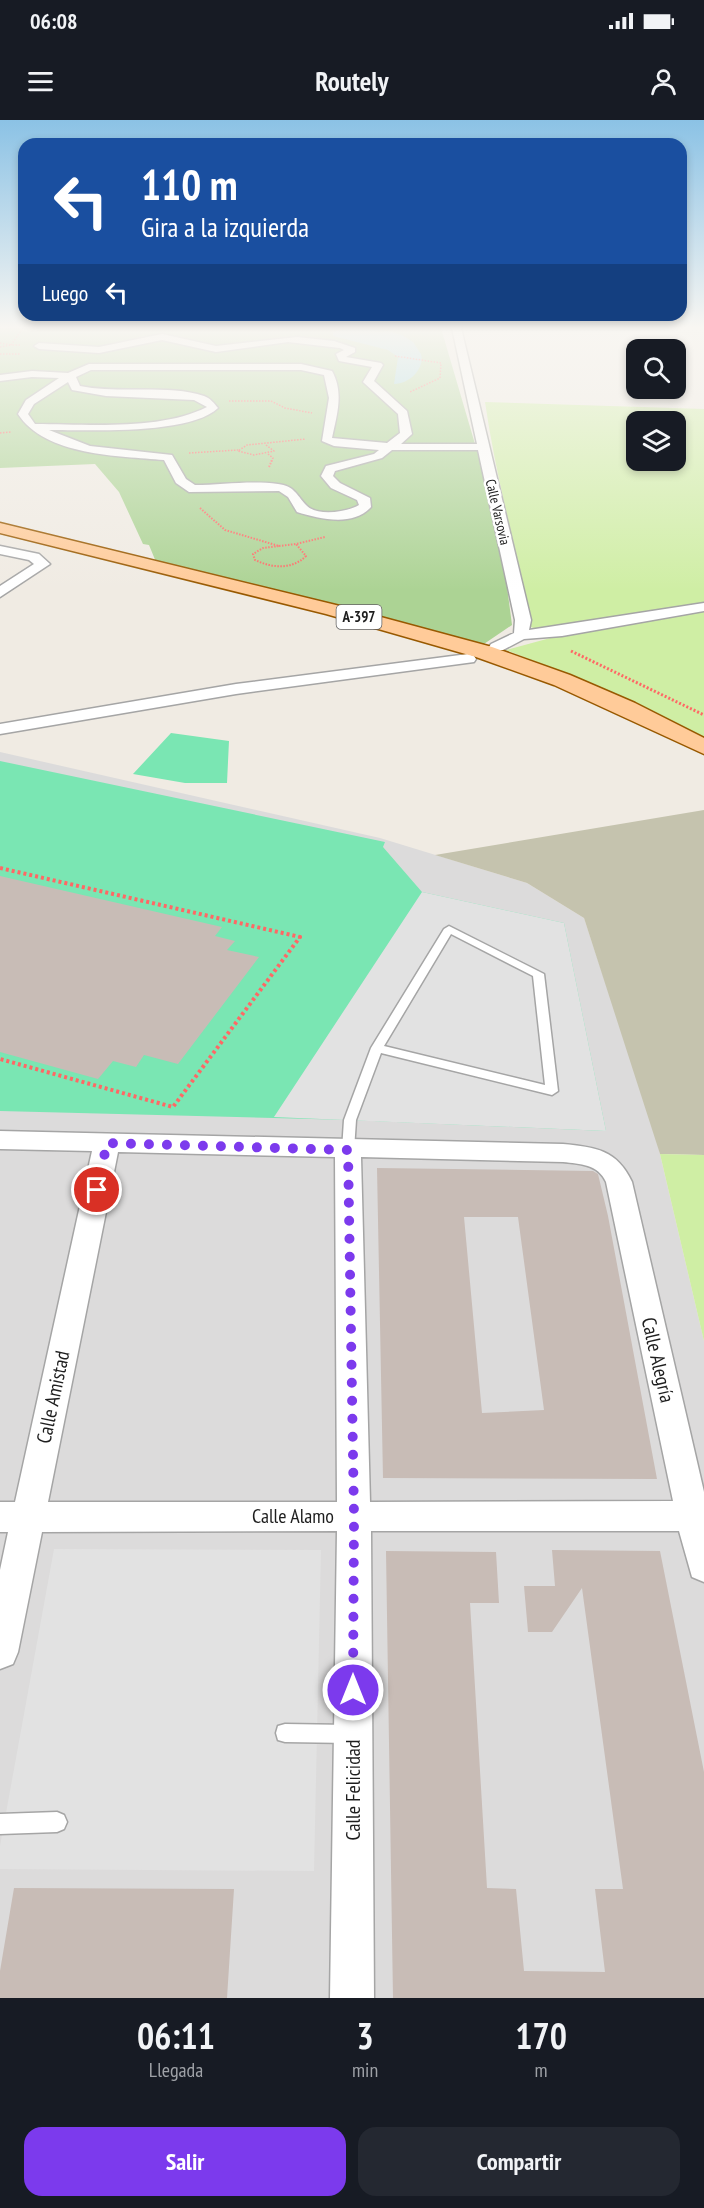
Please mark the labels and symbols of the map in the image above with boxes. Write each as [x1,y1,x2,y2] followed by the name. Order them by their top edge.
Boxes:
[482,477,514,547] street label: Calle Varsovia
[336,605,382,629] road number: A-397
[71,1164,122,1215] pin
[636,1315,680,1405] street label: Calle Alegría
[31,1348,75,1446] street label: Calle Amistad
[252,1503,334,1529] street label: Calle Alamo
[321,1658,385,1722] position arrow
[340,1739,366,1841] street label: Calle Felicidad

